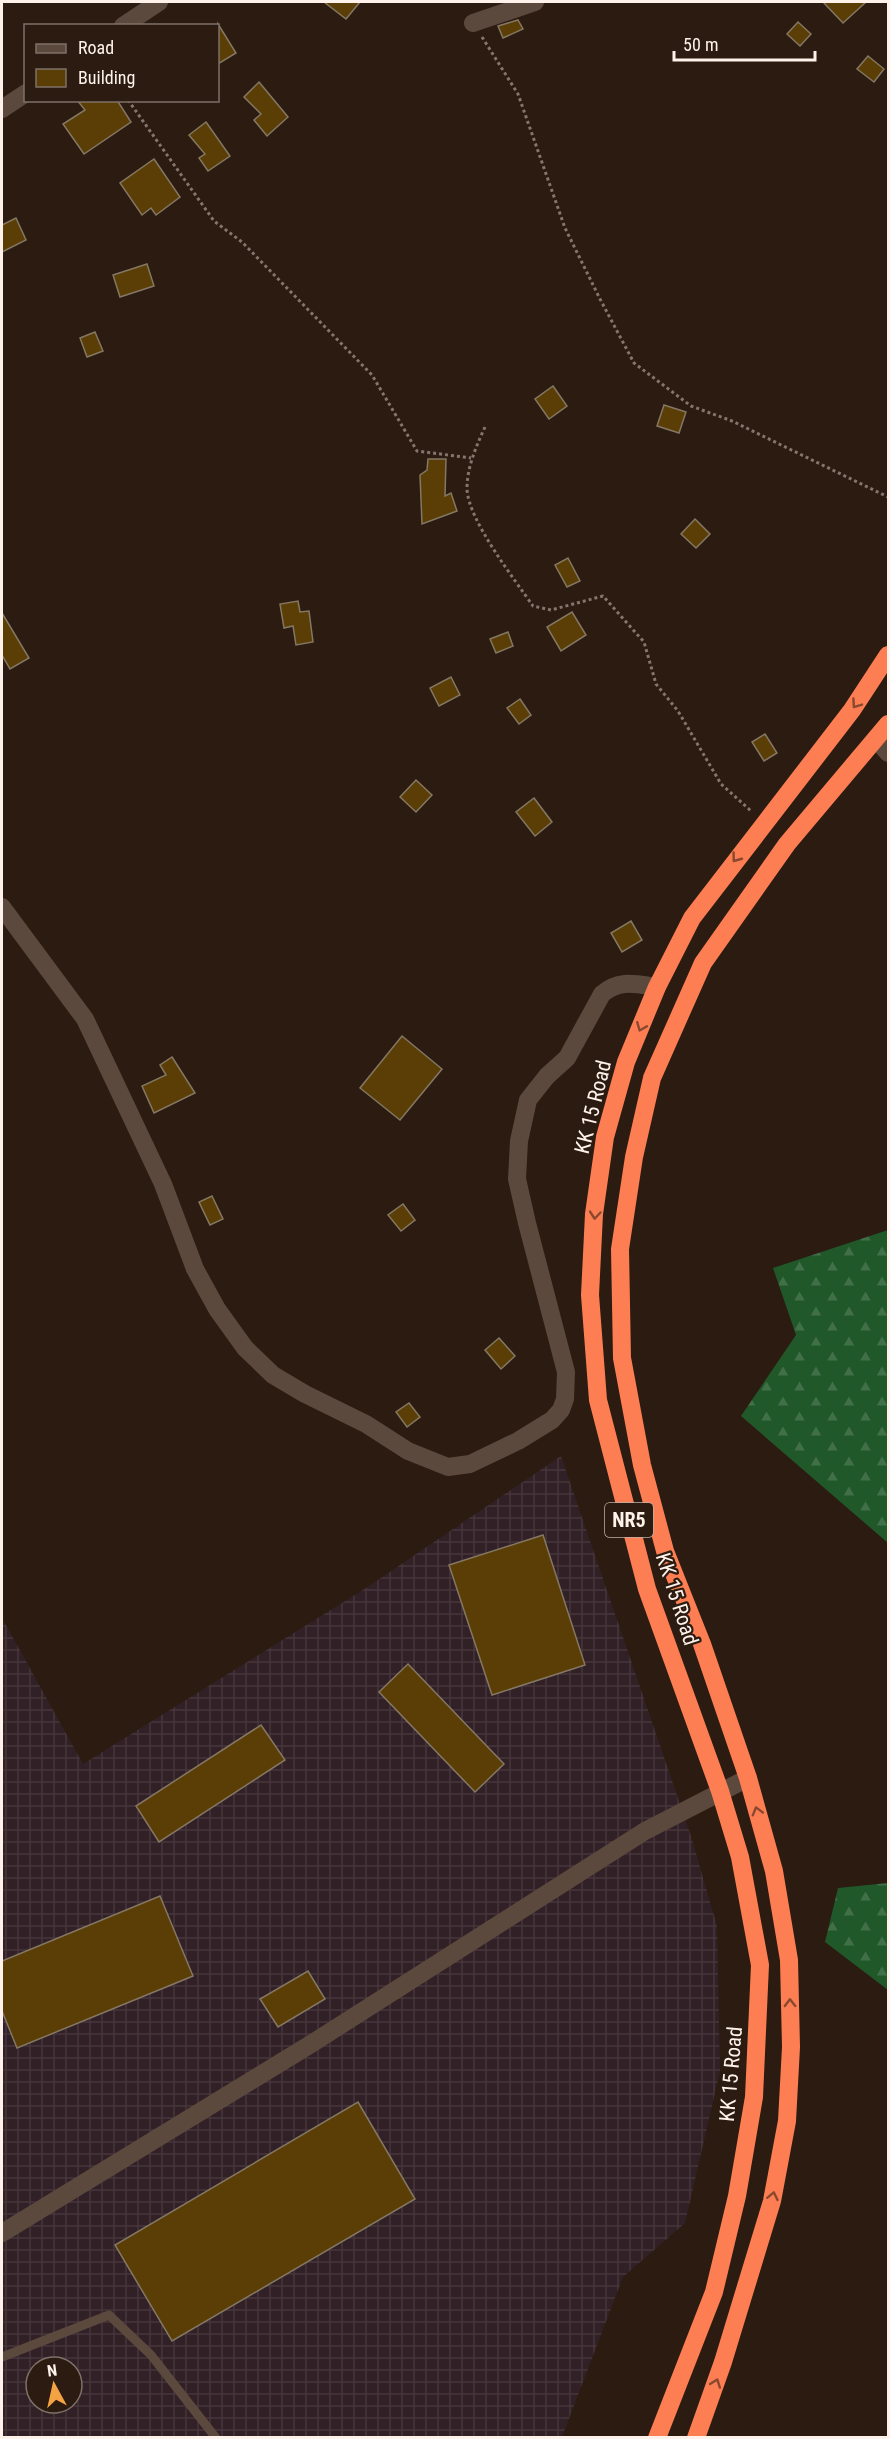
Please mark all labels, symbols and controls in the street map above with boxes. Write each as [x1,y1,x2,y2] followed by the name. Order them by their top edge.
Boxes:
[24,24,219,102] legend
[674,24,815,62] scale bar
[683,34,718,55] text: 50 m
[78,37,114,58] text: Road
[78,67,135,88] text: Building
[852,697,863,708] one-way arrow
[733,851,744,862] one-way arrow
[636,1020,648,1031] one-way arrow
[570,1058,616,1156] street label: KK 15 Road
[588,1211,601,1220] one-way arrow
[605,1503,653,1537] road number: NR5
[651,1550,703,1648] street label: KK 15 Road
[752,1806,765,1816] one-way arrow
[784,1998,796,2007] one-way arrow
[715,2025,747,2123] street label: KK 15 Road
[766,2191,779,2201] one-way arrow
[24,2355,84,2415] north arrow
[46,2361,58,2381] text: N
[708,2378,721,2388] one-way arrow

